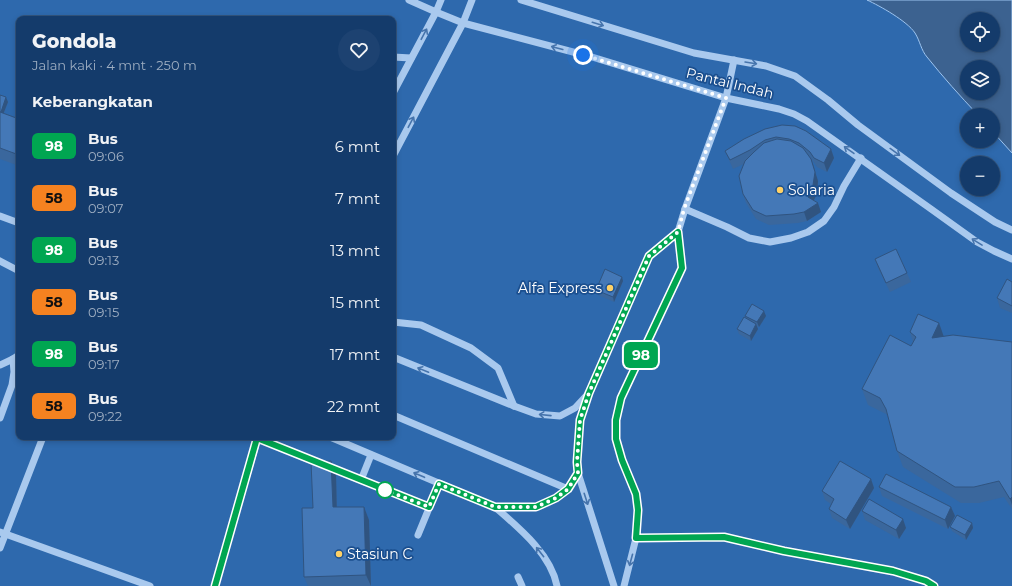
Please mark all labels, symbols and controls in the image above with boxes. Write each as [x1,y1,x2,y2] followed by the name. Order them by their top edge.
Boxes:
[960,12,1000,196] map controls
[960,12,1000,52] button: locate
[591,21,604,28] one-way arrow
[421,28,428,40] one-way arrow
[338,29,380,71] button: heart
[32,30,116,53] text: Gondola
[550,44,563,51] one-way arrow
[573,45,593,65] your location
[32,57,197,73] text: Jalan kaki · 4 mnt · 250 m
[744,59,757,67] one-way arrow
[960,60,1000,100] button: layers
[684,63,776,103] street label: Pantai Indah
[32,92,153,111] text: Keberangkatan
[960,108,1000,148] button: +
[408,116,415,128] one-way arrow
[88,129,118,148] text: Bus
[45,137,63,155] text: 98
[335,137,380,156] text: 6 mnt
[843,146,854,154] one-way arrow
[88,148,124,164] text: 09:06
[890,148,901,156] one-way arrow
[960,156,1000,196] button: −
[88,181,118,200] text: Bus
[788,181,835,199] place label: Solaria
[775,185,785,195] marker: Solaria
[45,189,63,207] text: 58
[335,189,380,208] text: 7 mnt
[88,200,123,216] text: 09:07
[88,233,118,252] text: Bus
[971,237,983,245] one-way arrow
[45,241,63,259] text: 98
[330,241,380,260] text: 13 mnt
[88,252,119,268] text: 09:13
[518,279,602,297] place label: Alfa Express
[605,283,615,293] marker: Alfa Express
[88,285,118,304] text: Bus
[45,293,63,311] text: 58
[330,293,380,312] text: 15 mnt
[88,304,119,320] text: 09:15
[88,337,118,356] text: Bus
[623,342,659,368] line badge: 98
[45,345,63,363] text: 98
[330,345,380,364] text: 17 mnt
[632,346,650,364] text: 98
[88,356,120,372] text: 09:17
[418,365,430,373] one-way arrow
[88,389,118,408] text: Bus
[45,397,63,415] text: 58
[327,397,380,416] text: 22 mnt
[88,408,122,424] text: 09:22
[539,411,552,418] one-way arrow
[413,471,425,478] one-way arrow
[376,481,394,499] unlabelled marker
[583,492,590,505] one-way arrow
[347,545,412,563] place label: Stasiun C
[536,546,544,557] one-way arrow
[334,549,344,559] marker: Stasiun C
[626,553,634,566] one-way arrow

